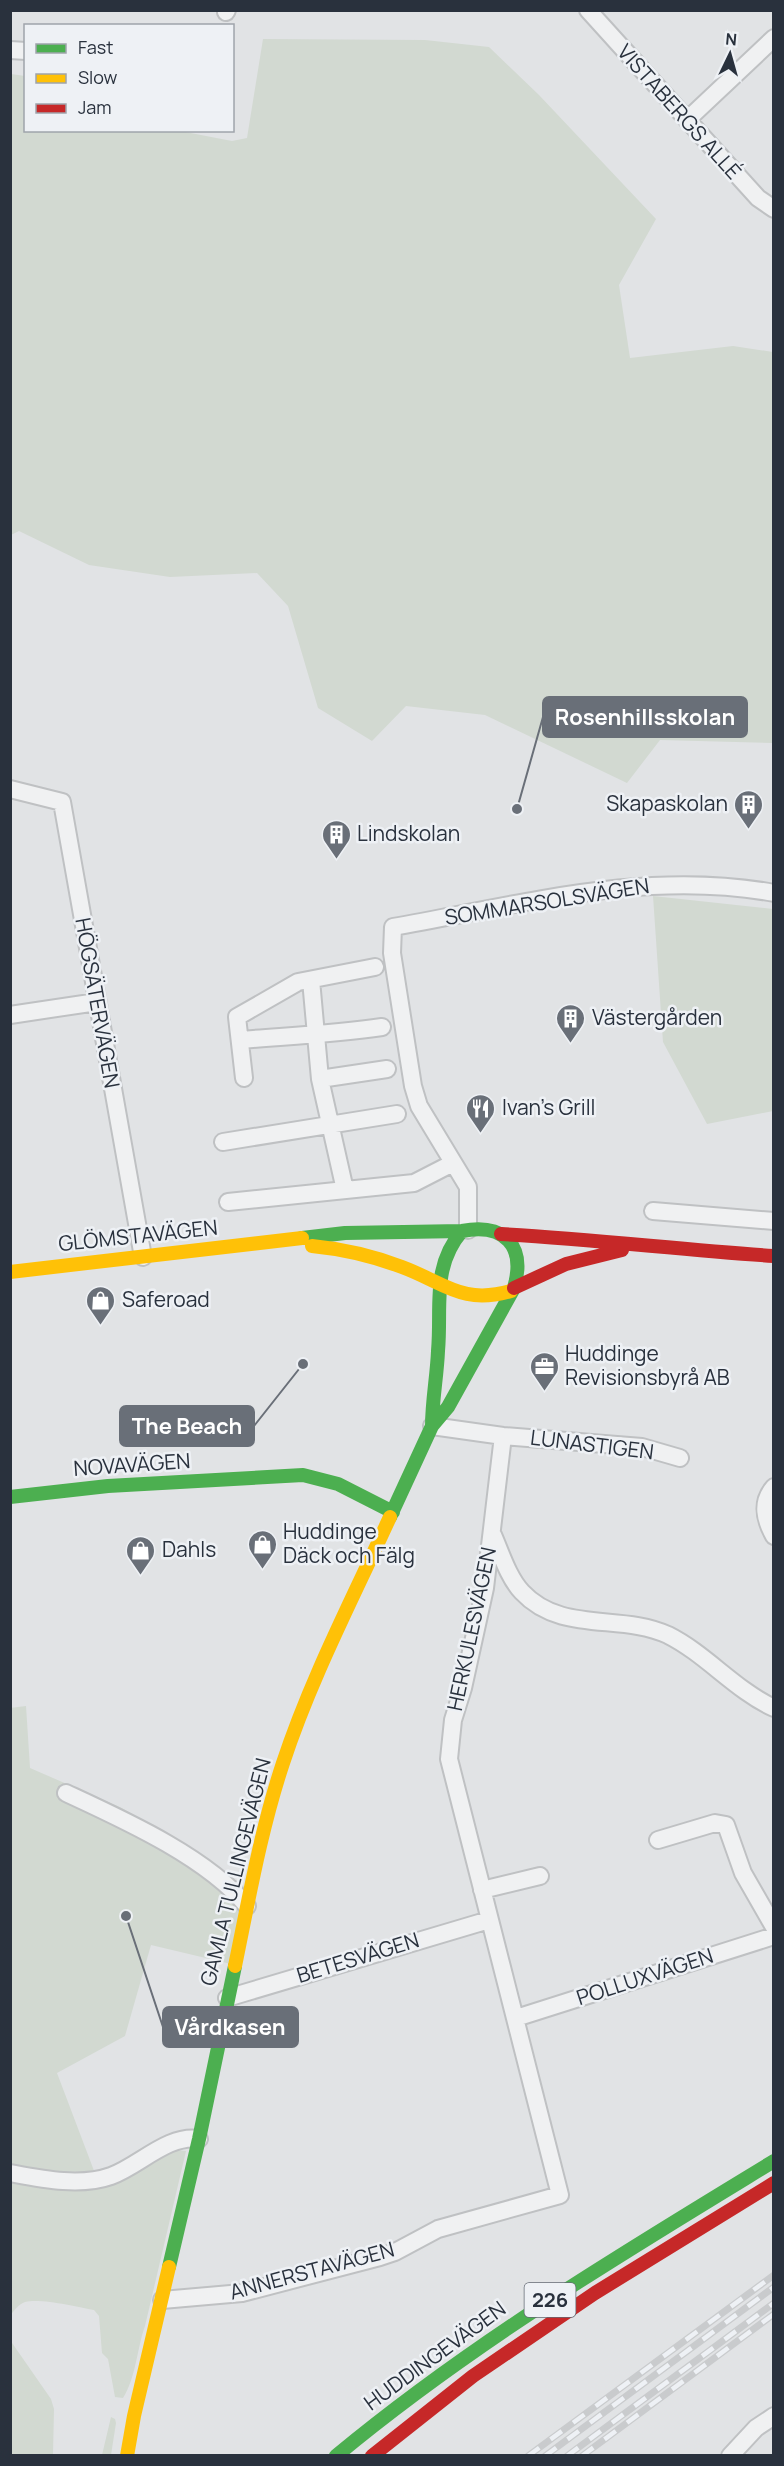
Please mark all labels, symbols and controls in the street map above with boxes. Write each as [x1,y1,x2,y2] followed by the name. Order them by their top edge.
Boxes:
[24,24,234,132] legend
[700,24,760,84] north arrow
[725,28,738,51] text: N
[78,35,113,59] text: Fast
[612,38,748,185] street label: VISTABERGS ALLÉ
[78,65,118,89] text: Slow
[78,95,112,119] text: Jam
[543,697,747,737] callout: Rosenhillsskolan
[555,702,735,732] text: Rosenhillsskolan
[733,788,765,830] building icon: Skapaskolan
[606,789,728,817] place label: Skapaskolan
[320,818,352,860] building icon: Lindskolan
[357,819,460,847] place label: Lindskolan
[443,871,651,931] street label: SOMMARSOLSVÄGEN
[69,916,127,1090] street label: HÖGSÄTERVÄGEN
[555,1002,587,1044] building icon: Västergården
[592,1003,722,1031] place label: Västergården
[465,1092,497,1134] restaurant icon: Ivan's Grill
[502,1093,596,1121] place label: Ivan's Grill
[57,1213,219,1257] street label: GLÖMSTAVÄGEN
[85,1284,117,1326] shop icon: Saferoad
[122,1285,210,1313] place label: Saferoad
[565,1339,730,1391] place label: Huddinge Revisionsbyrå AB
[528,1350,560,1392] office icon: Huddinge Revisionsbyrå AB
[120,1406,254,1446] callout: The Beach
[132,1411,242,1441] text: The Beach
[529,1423,655,1465] street label: LUNASTIGEN
[72,1446,191,1482] street label: NOVAVÄGEN
[283,1517,415,1569] place label: Huddinge Däck och Fälg
[246,1528,278,1570] shop icon: Huddinge Däck och Fälg
[125,1534,157,1576] shop icon: Dahls
[162,1535,216,1563] place label: Dahls
[440,1544,502,1713] street label: HERKULESVÄGEN
[193,1755,277,1988] street label: GAMLA TULLINGEVÄGEN
[293,1925,422,1989] street label: BETESVÄGEN
[573,1941,717,2011] street label: POLLUXVÄGEN
[163,2007,298,2047] callout: Vårdkasen
[174,2012,286,2042] text: Vårdkasen
[226,2235,397,2305] street label: ANNERSTAVÄGEN
[524,2283,576,2317] road number: 226
[358,2294,511,2416] street label: HUDDINGEVÄGEN

